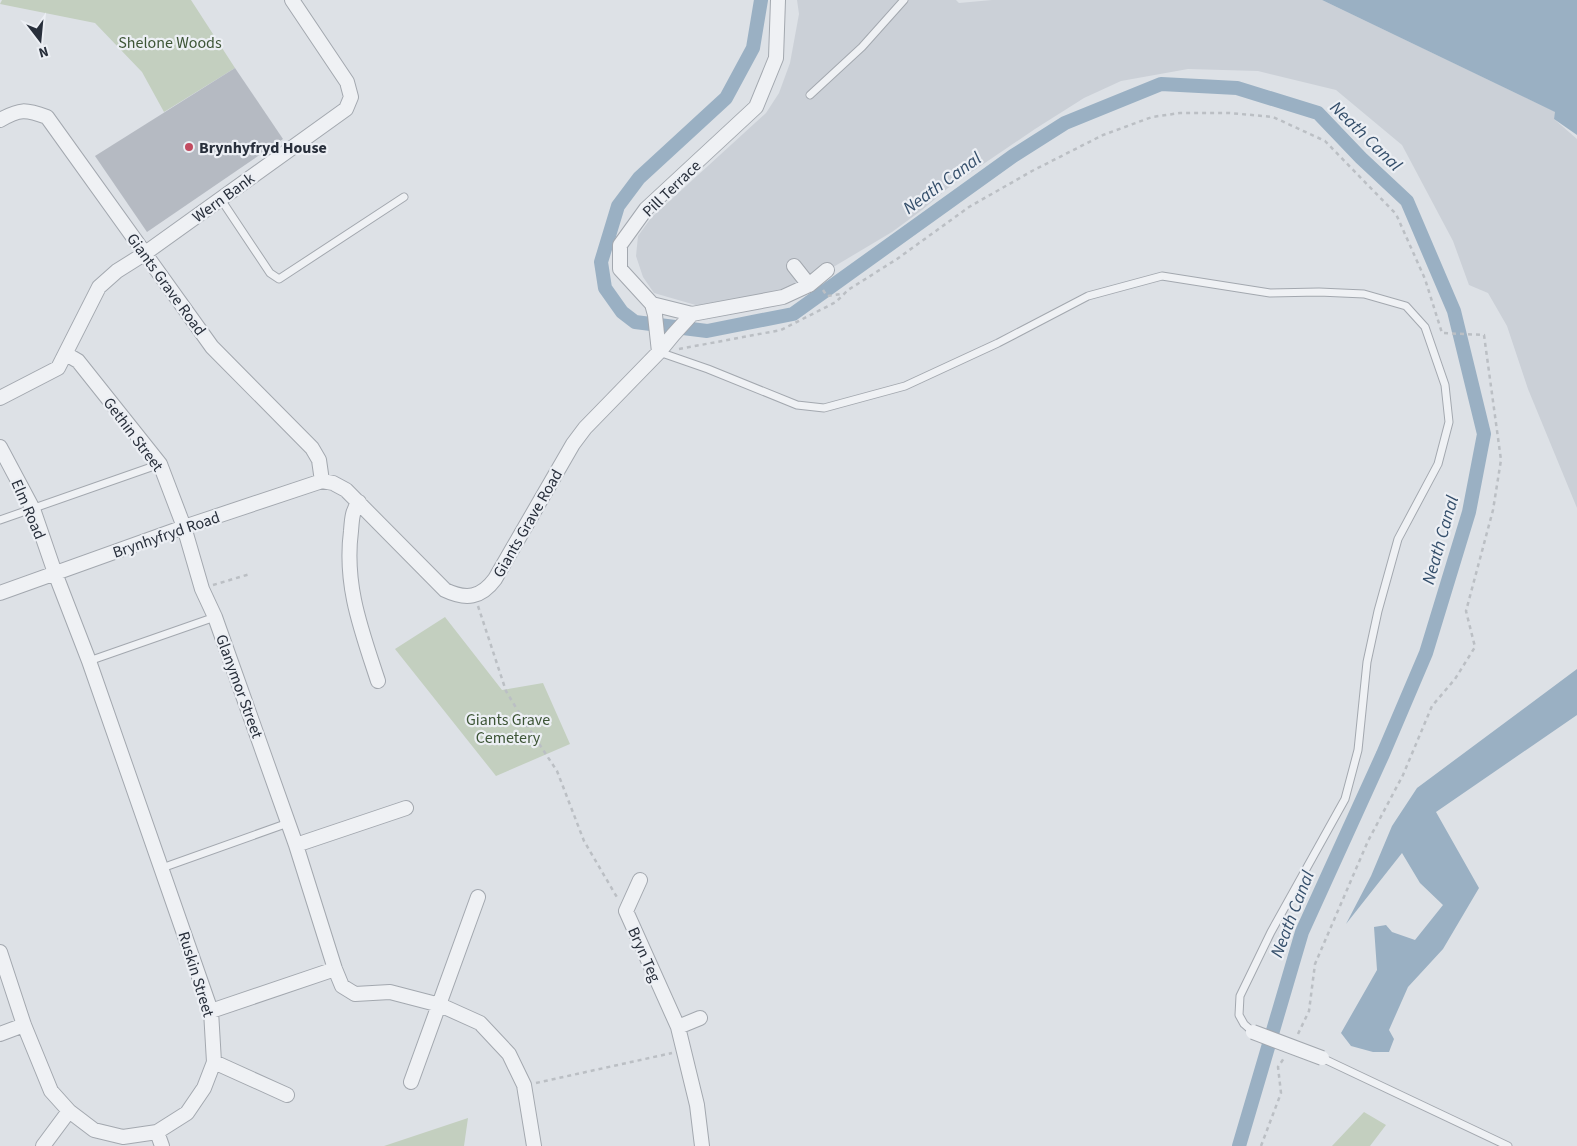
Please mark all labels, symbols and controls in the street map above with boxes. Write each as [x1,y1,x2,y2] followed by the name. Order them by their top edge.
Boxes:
[15,15,65,65] north arrow
[118,32,222,54] park label: Shelone Woods
[36,41,51,62] text: N
[1324,96,1408,177] water label: Neath Canal
[199,137,327,159] place label: Brynhyfryd House
[183,141,195,153] marker: Brynhyfryd House
[898,146,987,220] water label: Neath Canal
[638,155,706,222] street label: Pill Terrace
[188,168,259,228] street label: Wern Bank
[122,229,211,340] street label: Giants Grave Road
[98,393,169,477] street label: Gethin Street
[488,465,568,582] street label: Giants Grave Road
[6,476,51,543] street label: Elm Road
[1416,492,1465,588] water label: Neath Canal
[110,506,223,564] street label: Brynhyfryd Road
[210,631,268,742] street label: Glanymor Street
[466,709,550,749] park label: Giants Grave Cemetery
[1264,867,1321,961] water label: Neath Canal
[622,923,666,985] street label: Bryn Teg
[173,929,220,1020] street label: Ruskin Street

